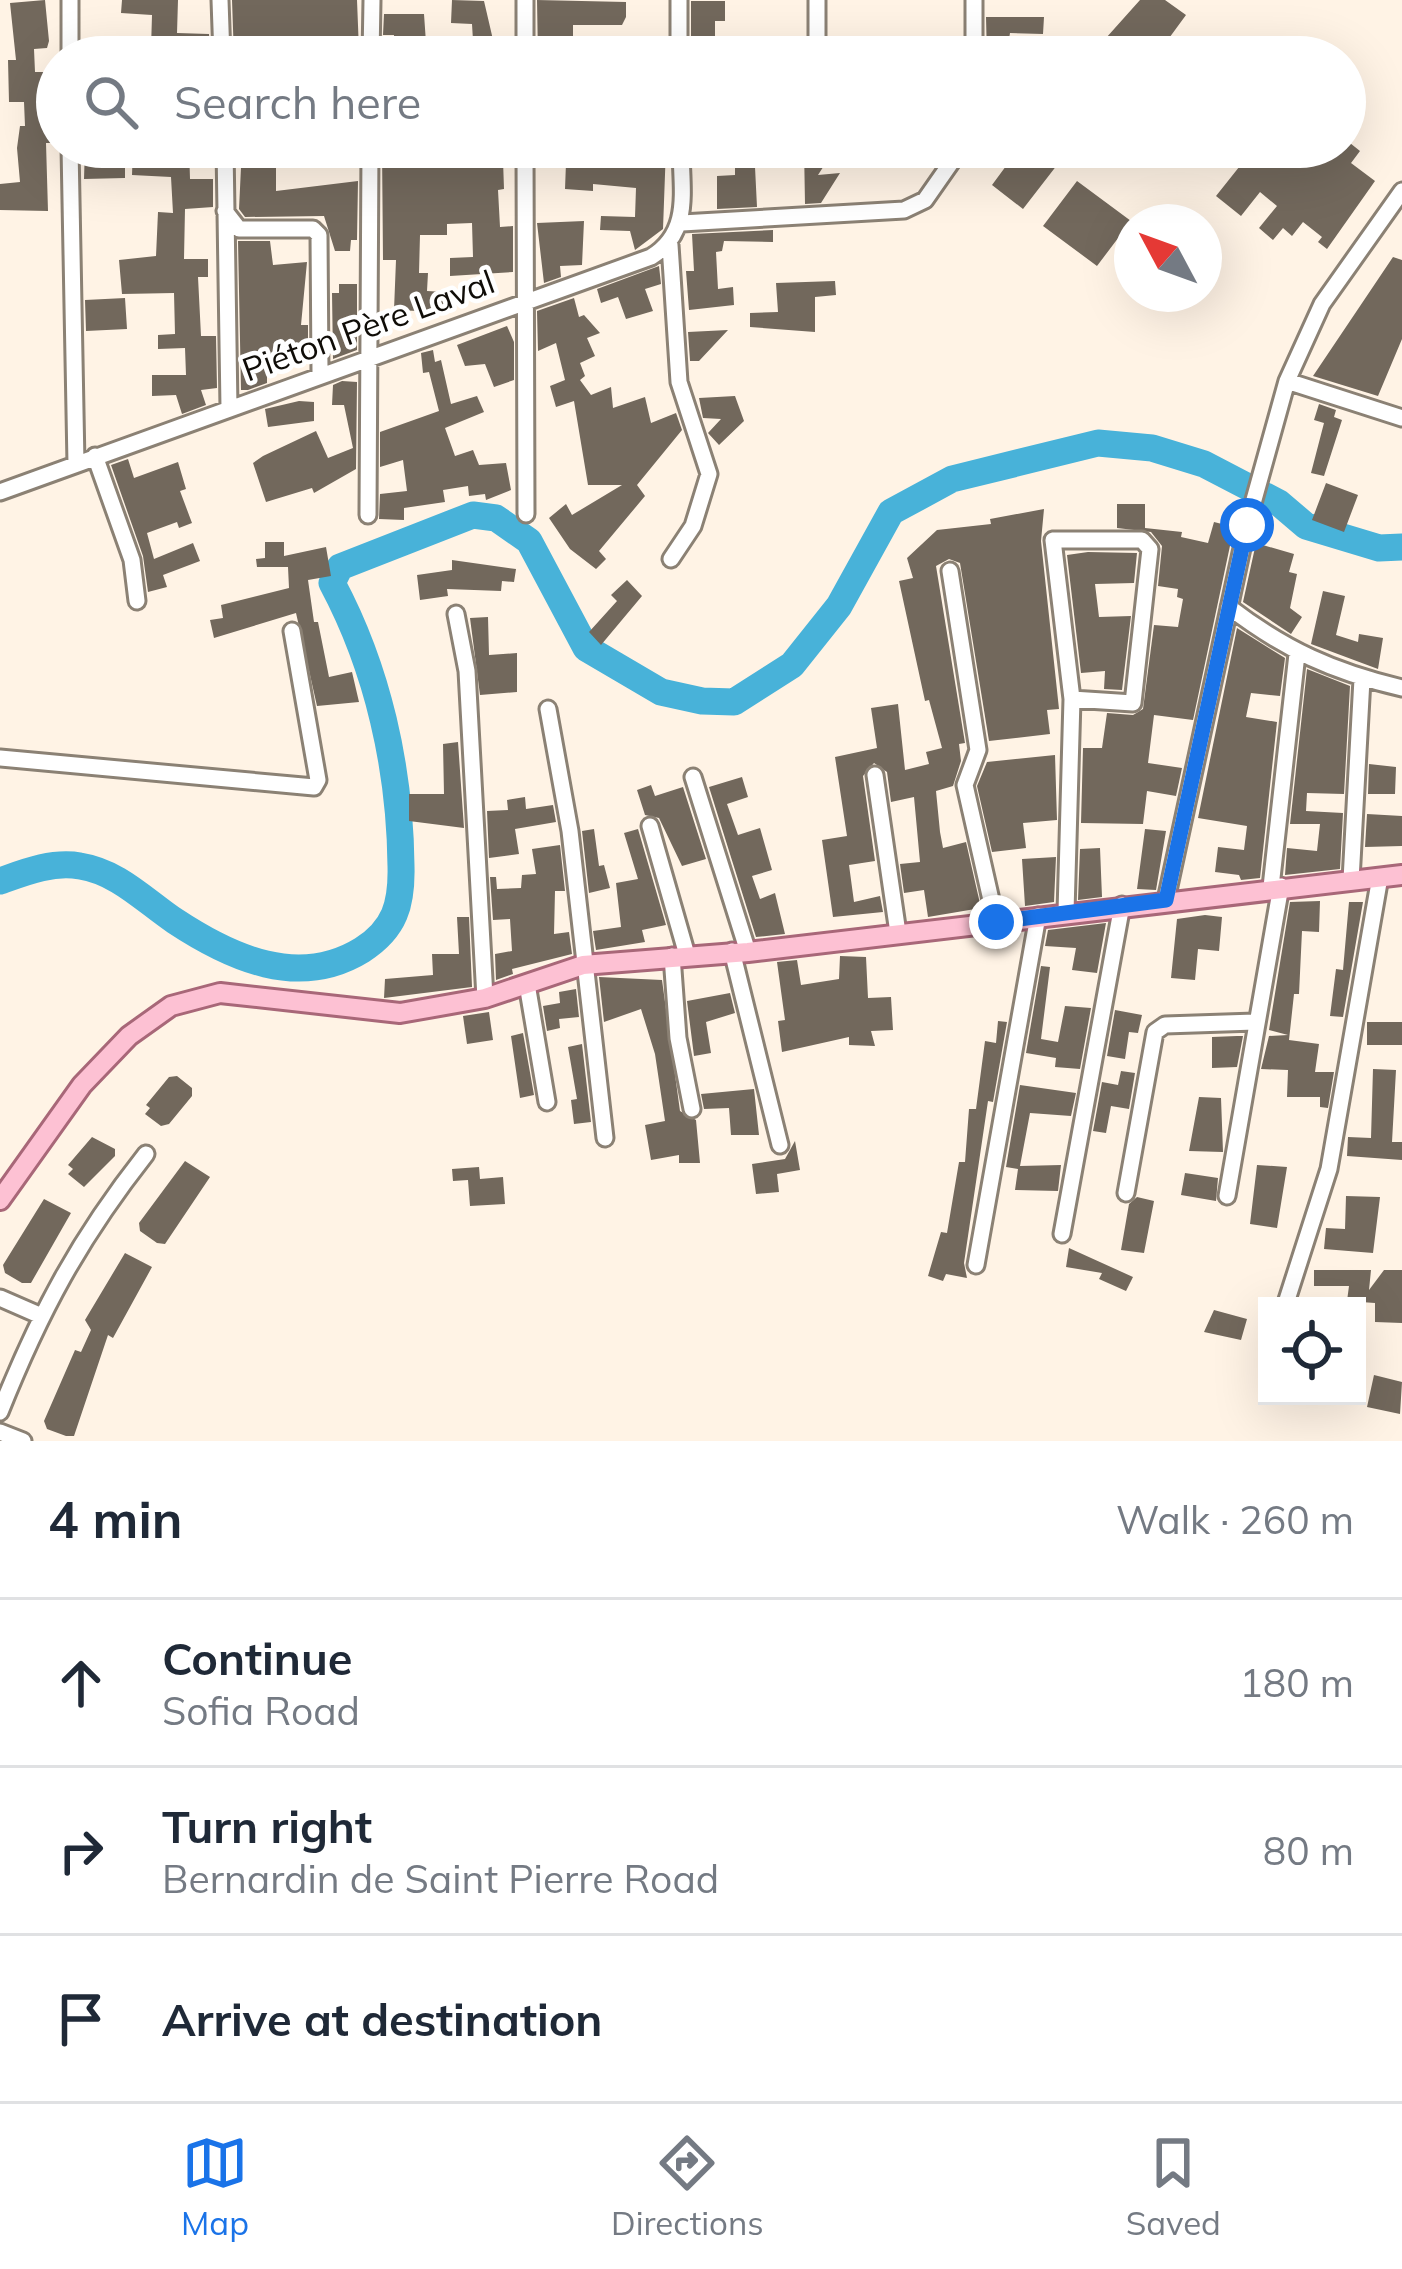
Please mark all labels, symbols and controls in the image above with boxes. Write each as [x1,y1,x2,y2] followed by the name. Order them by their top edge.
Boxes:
[36,36,1366,168] search box
[78,69,144,135] icon: search
[174,74,421,130] text: Search here
[1114,204,1222,312] north arrow
[237,260,499,390] street label: Piéton Père Laval
[1220,498,1274,552] route start
[969,895,1023,949] route end
[1258,1297,1366,1405] map controls
[1258,1297,1366,1405] button: locate
[48,1487,183,1551] text: 4 min
[1116,1495,1354,1544] text: Walk · 260 m
[162,1630,352,1686] text: Continue
[48,1650,114,1716] icon: ahead
[1239,1658,1354,1707] text: 180 m
[162,1686,360,1735] text: Sofia Road
[162,1798,372,1854] text: Turn right
[48,1818,114,1884] icon: right
[1263,1826,1354,1875] text: 80 m
[162,1854,719,1903] text: Bernardin de Saint Pierre Road
[48,1986,114,2052] icon: arrive
[162,1991,602,2047] text: Arrive at destination
[181,2130,249,2243] tab: Map
[611,2130,764,2243] tab: Directions
[1126,2130,1221,2243] tab: Saved

